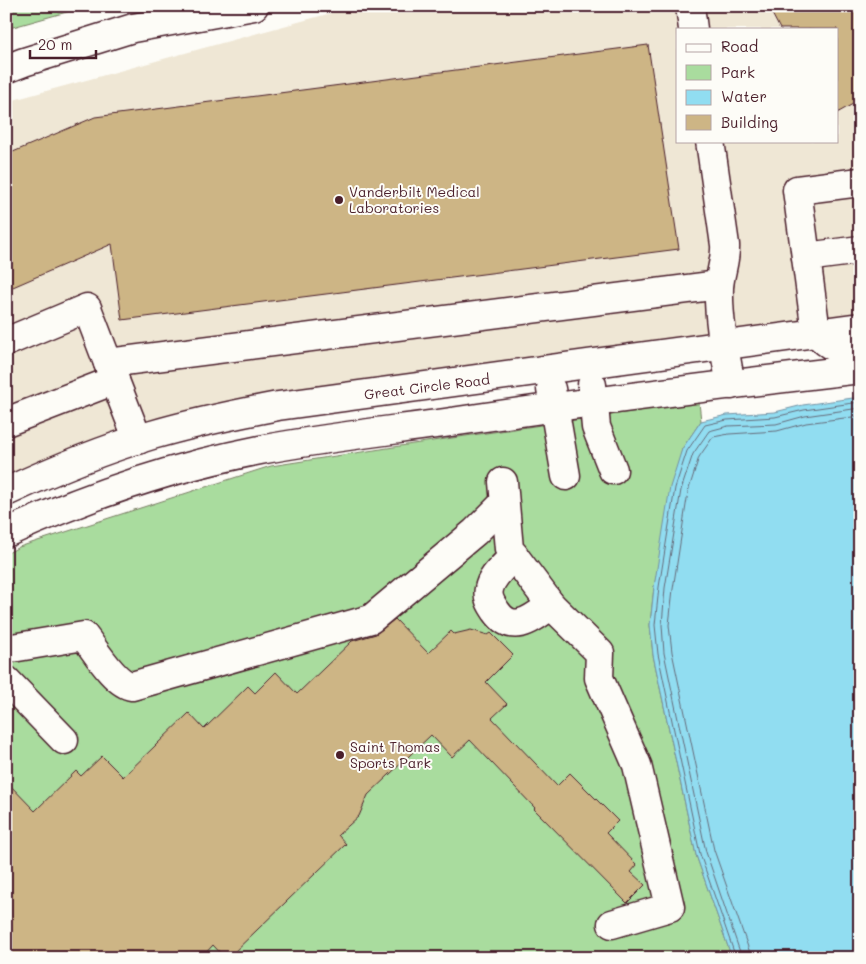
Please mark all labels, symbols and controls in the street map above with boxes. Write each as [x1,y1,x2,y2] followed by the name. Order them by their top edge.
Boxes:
[30,28,96,60] scale bar
[676,28,838,142] legend
[38,34,72,54] text: 20 m
[721,36,758,56] text: Road
[721,62,755,82] text: Park
[721,86,767,106] text: Water
[721,112,778,132] text: Building
[349,182,480,217] place label: Vanderbilt Medical Laboratories
[333,194,345,206] marker: Vanderbilt Medical Laboratories
[363,369,491,404] street label: Great Circle Road
[350,737,440,772] place label: Saint Thomas Sports Park
[334,749,346,761] marker: Saint Thomas Sports Park

